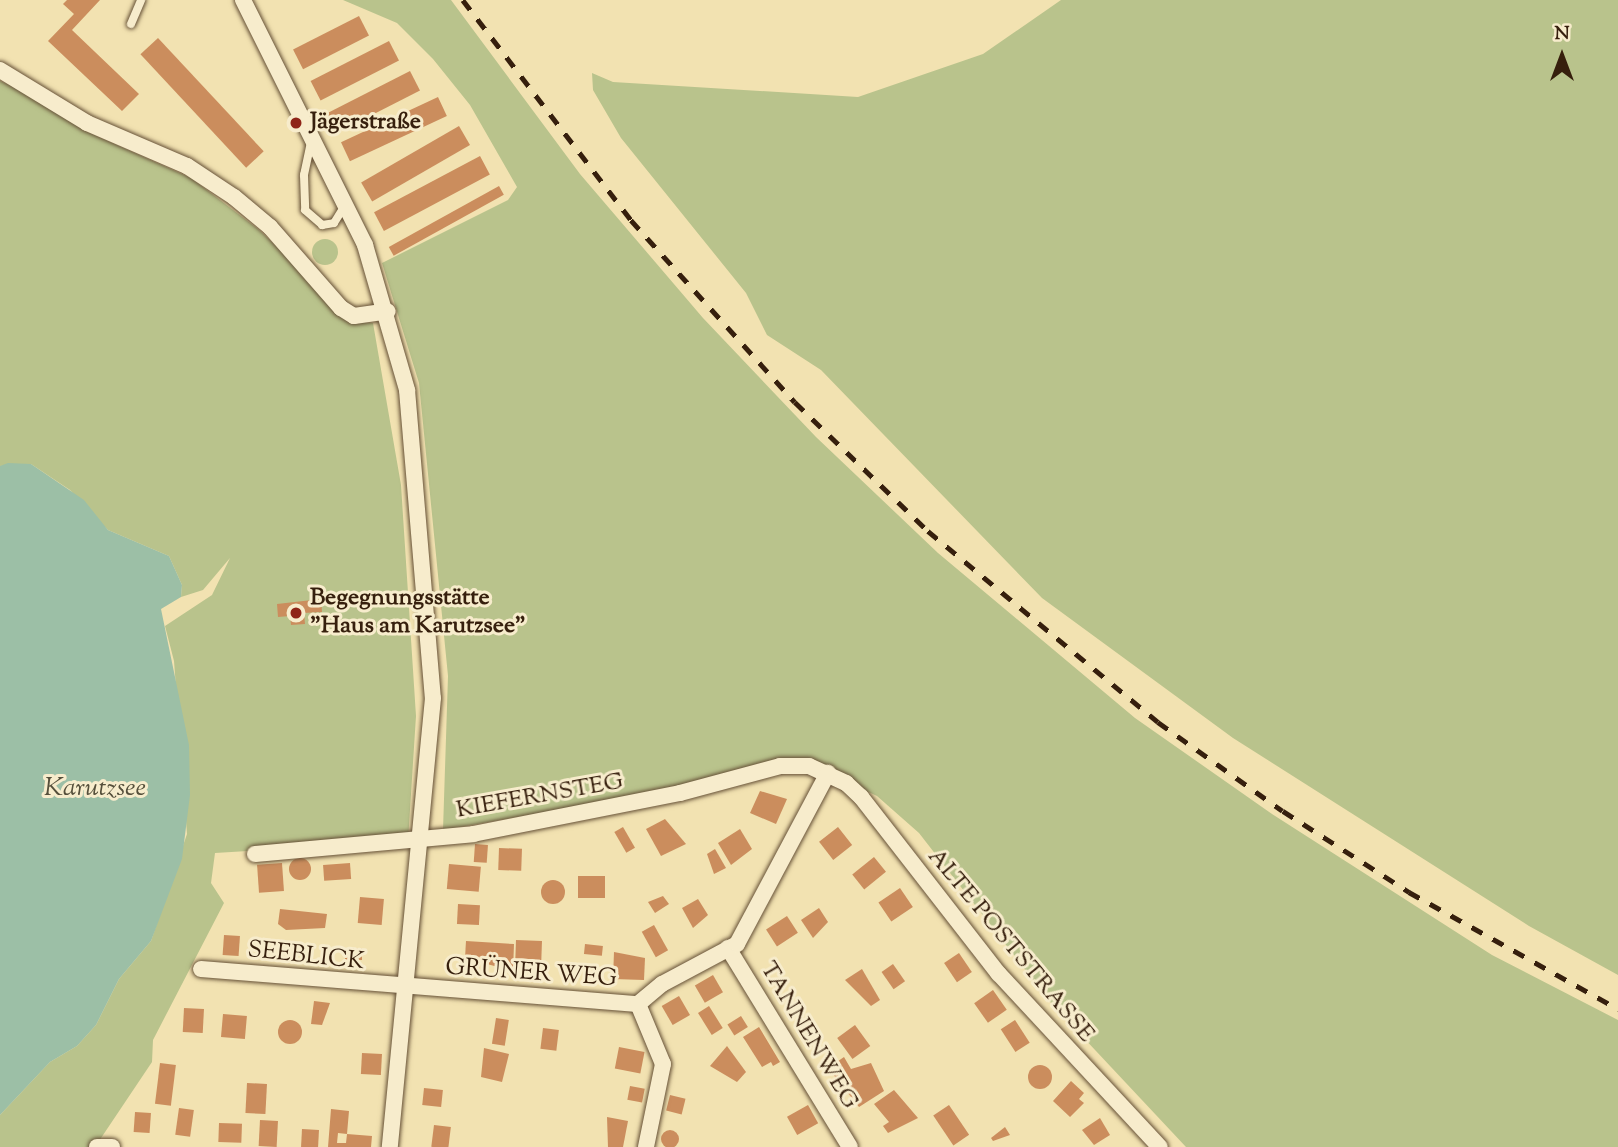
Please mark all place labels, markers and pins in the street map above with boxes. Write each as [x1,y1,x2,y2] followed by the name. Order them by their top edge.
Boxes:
[310,109,421,137] place label: Jägerstraße
[288,115,304,131] marker: Jägerstraße
[310,585,526,641] place label: Begegnungsstätte "Haus am Karutzsee"
[288,605,304,621] marker: Begegnungsstätte "Haus am Karutzsee"

